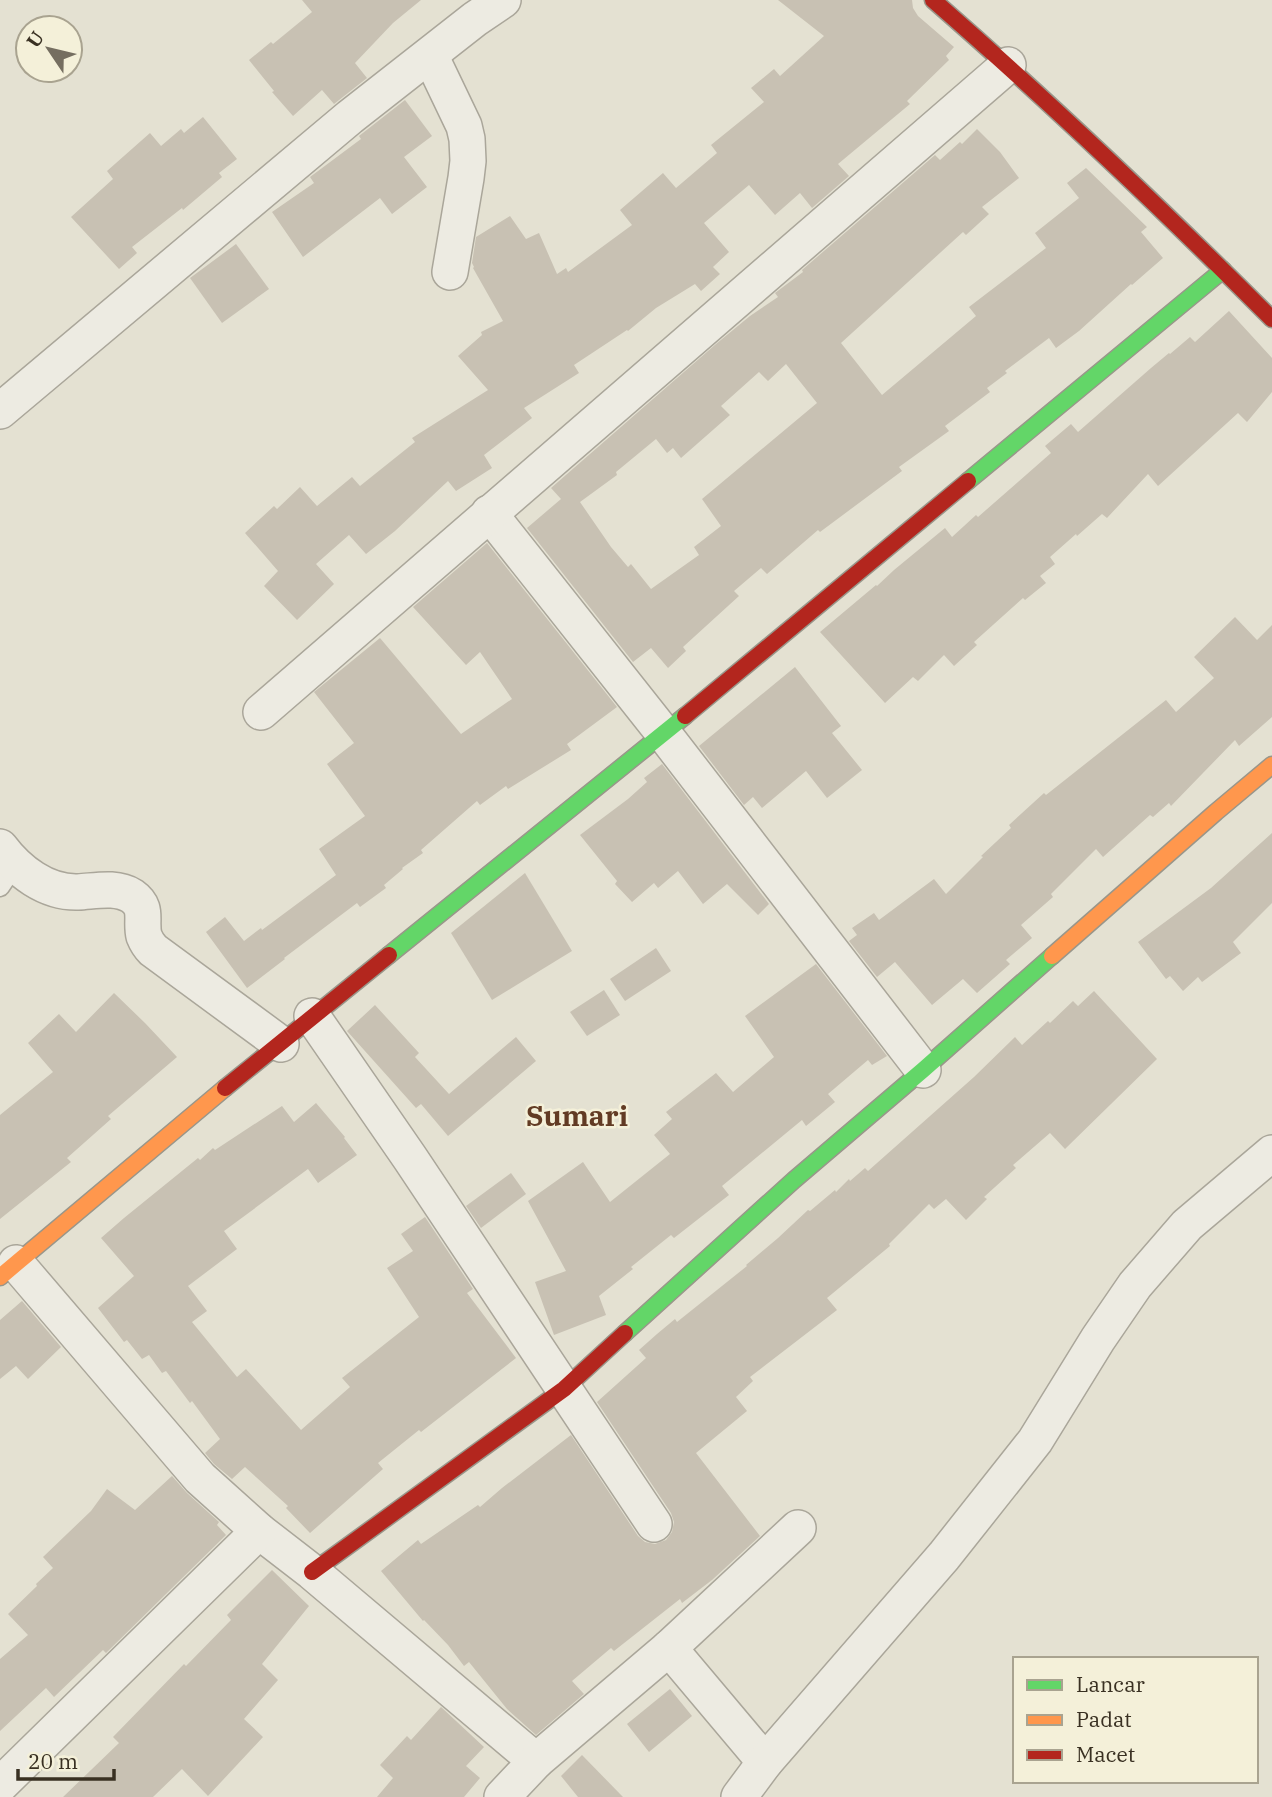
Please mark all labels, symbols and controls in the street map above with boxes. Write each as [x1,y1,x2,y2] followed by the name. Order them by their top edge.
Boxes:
[14,14,84,84] north arrow
[21,26,49,52] text: U
[526,1097,628,1134] district label: Sumari
[1013,1657,1258,1783] legend
[1076,1670,1146,1698] text: Lancar
[1076,1705,1132,1733] text: Padat
[18,1738,114,1782] scale bar
[1076,1740,1135,1768] text: Macet
[28,1747,78,1775] text: 20 m

